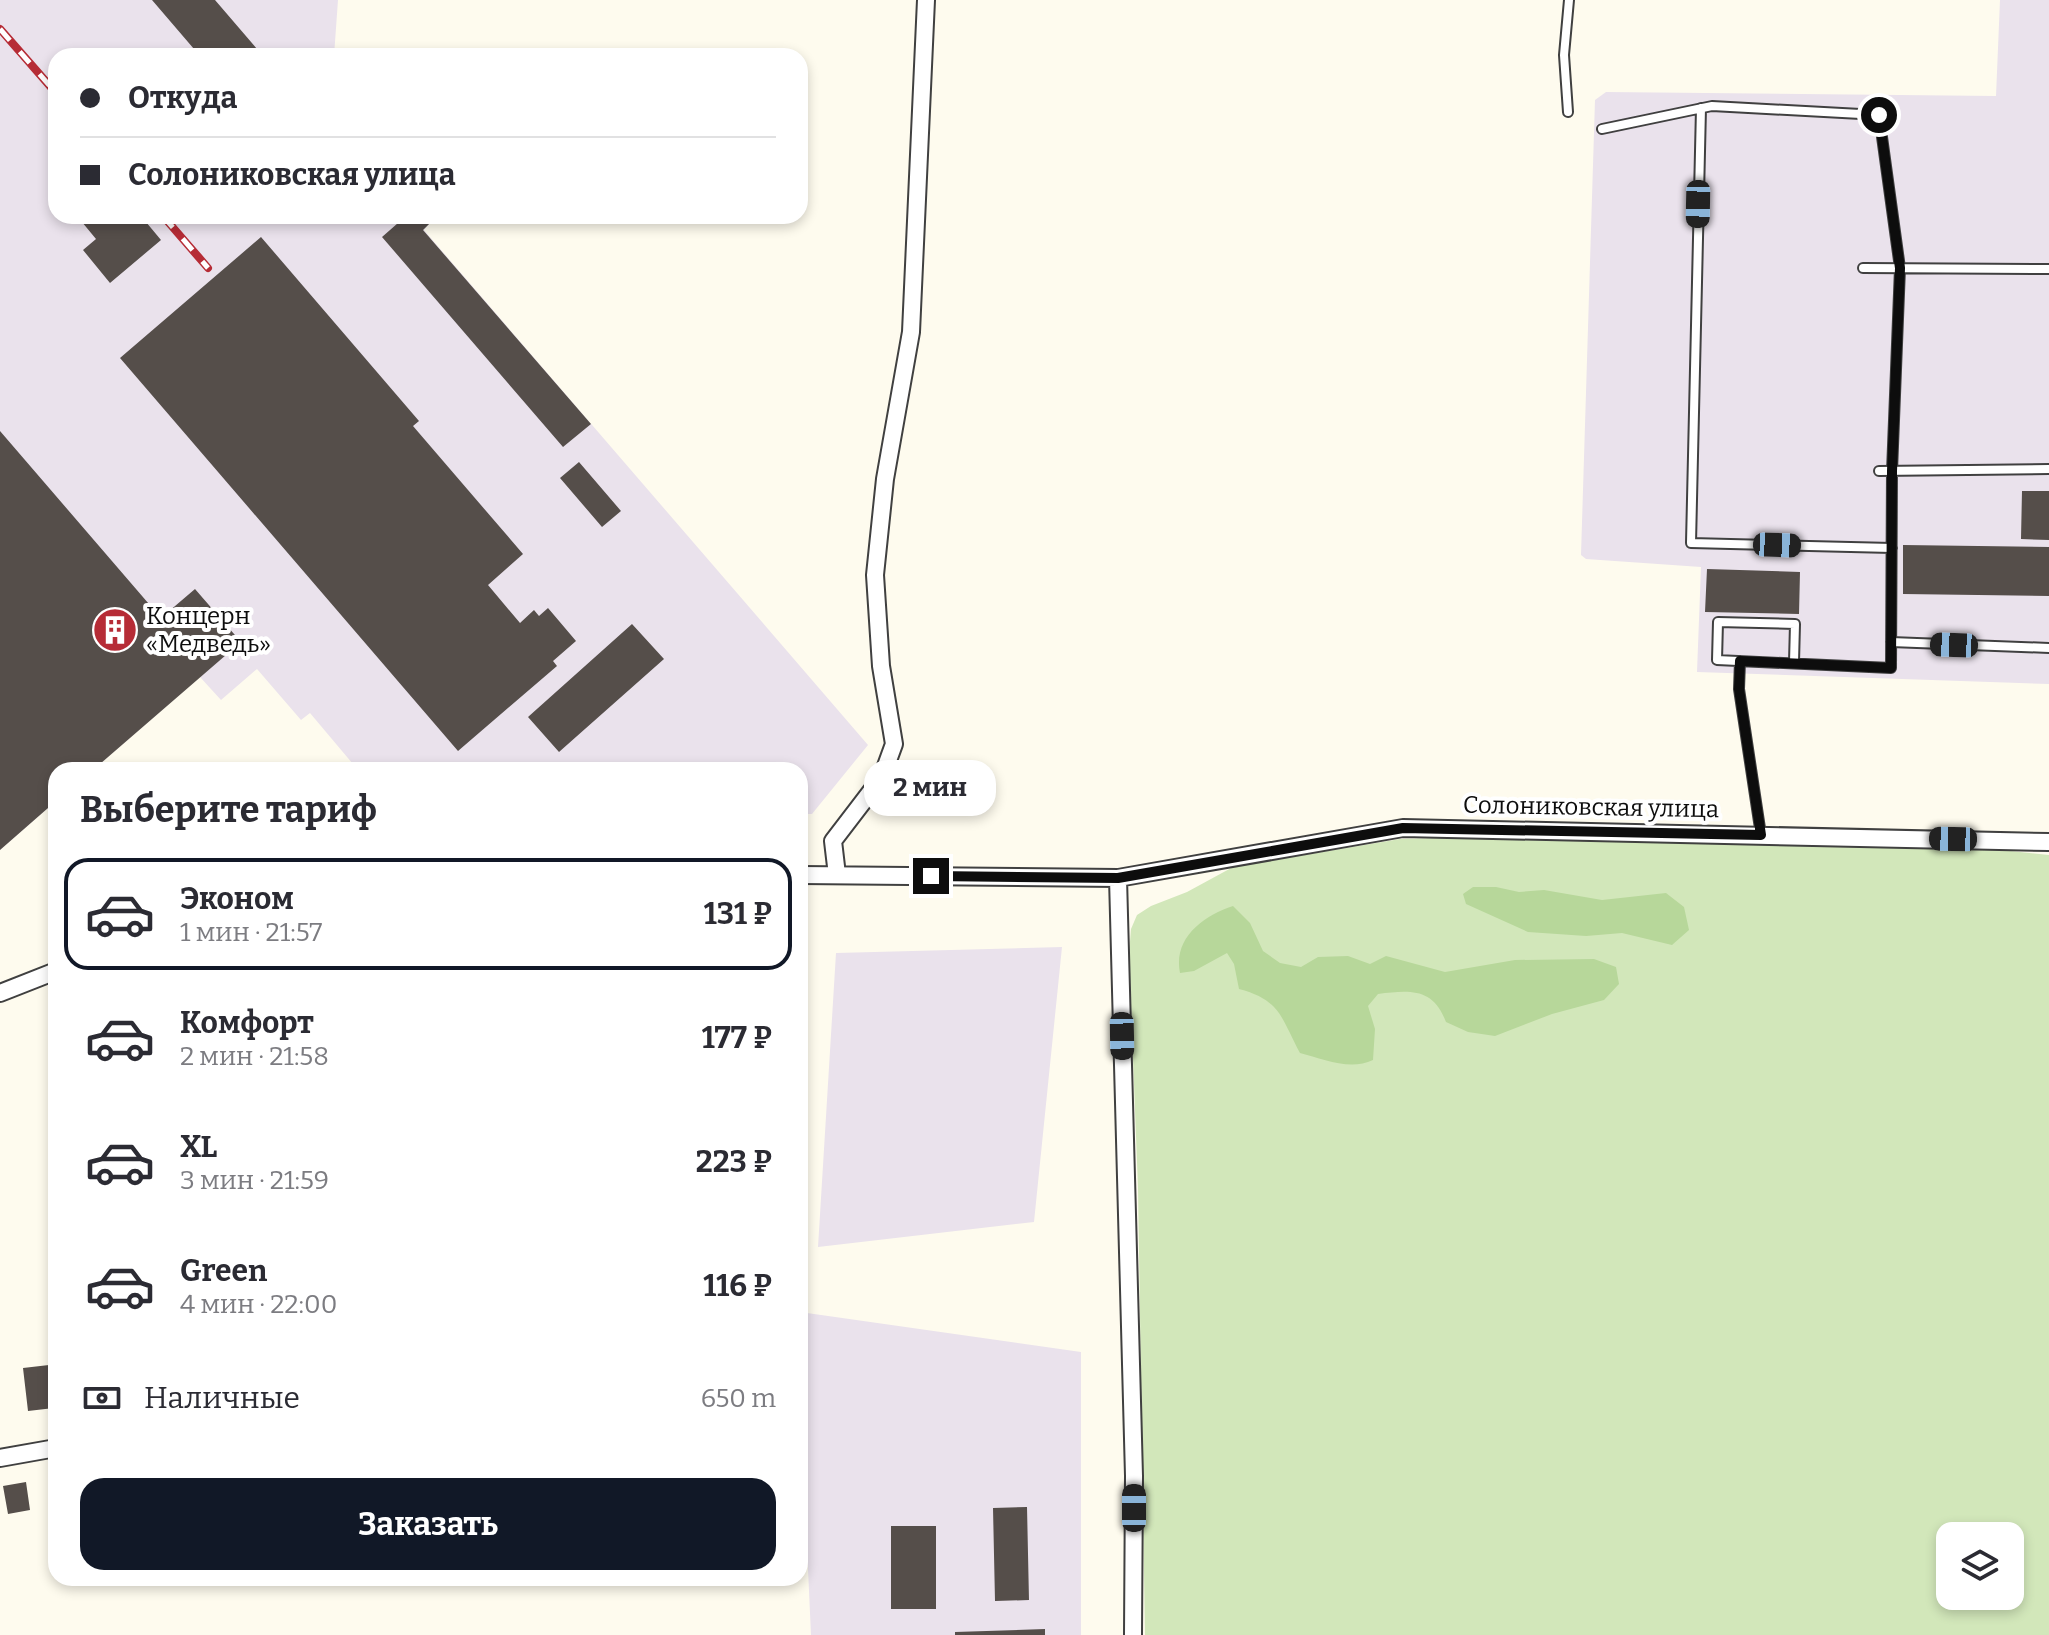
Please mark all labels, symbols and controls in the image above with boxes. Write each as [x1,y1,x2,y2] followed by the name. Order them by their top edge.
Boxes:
[128,80,237,116] text: Откуда
[1861,97,1897,133] route start
[128,157,456,193] text: Солониковская улица
[1686,180,1710,228] car
[1753,532,1801,558] car
[146,602,271,658] place label: Концерн «Медведь»
[91,606,139,654] building icon: Концерн «Медведь»
[1930,632,1978,658] car
[865,760,997,816] callout: 2 мин
[893,772,967,803] text: 2 мин
[80,788,377,832] text: Выберите тариф
[1463,791,1719,823] street label: Солониковская улица
[1929,827,1977,851] car
[913,858,949,894] route end
[84,878,156,950] icon: car
[180,881,294,917] text: Эконом
[704,896,772,932] text: 131 ₽
[180,917,322,948] text: 1 мин · 21:57
[84,1002,156,1074] icon: car
[180,1005,314,1041] text: Комфорт
[1110,1012,1134,1060] car
[702,1020,772,1056] text: 177 ₽
[180,1041,329,1072] text: 2 мин · 21:58
[84,1126,156,1198] icon: car
[180,1129,217,1165] text: XL
[696,1144,772,1180] text: 223 ₽
[180,1165,329,1196] text: 3 мин · 21:59
[84,1250,156,1322] icon: car
[180,1253,267,1289] text: Green
[703,1268,772,1304] text: 116 ₽
[180,1289,337,1320] text: 4 мин · 22:00
[80,1376,124,1420] icon: cash
[144,1380,300,1416] text: Наличные
[701,1383,776,1414] text: 650 m
[80,1478,776,1570] button: Заказать
[1122,1484,1146,1532] car
[1936,1522,2024,1610] map controls
[1936,1522,2024,1610] button: layers

